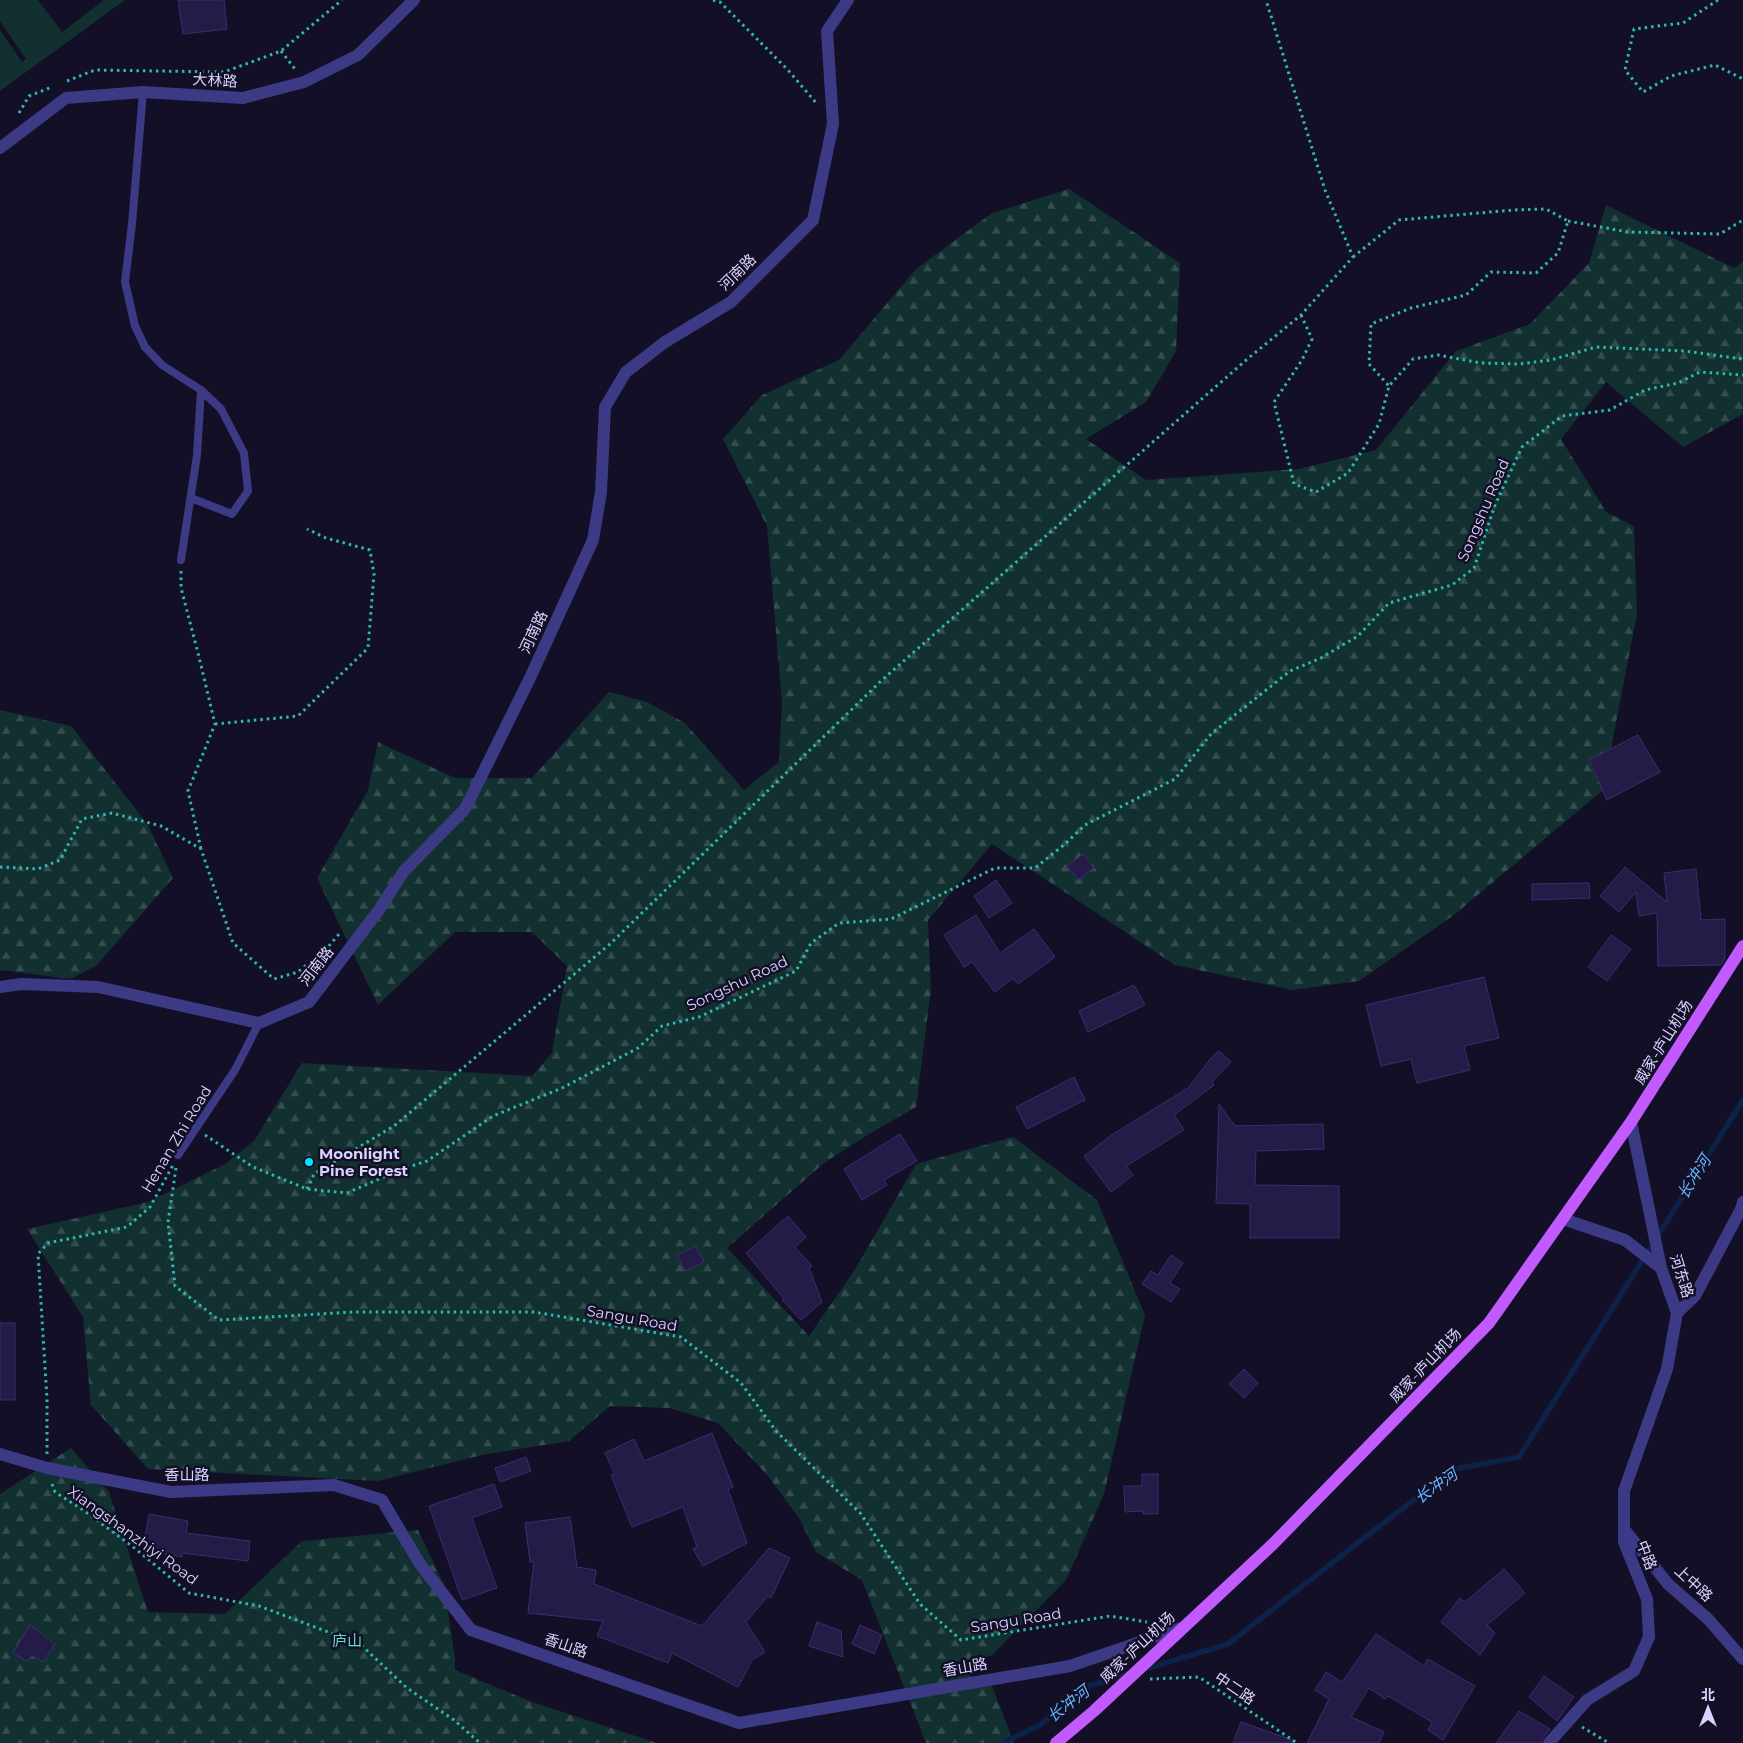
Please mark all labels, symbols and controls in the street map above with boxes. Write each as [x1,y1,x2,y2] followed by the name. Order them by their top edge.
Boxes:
[192,69,238,91] street label: 大林路
[714,250,760,294] street label: 河南路
[1453,456,1513,564] street label: Songshu Road
[515,608,551,656] street label: 河南路
[295,942,337,990] street label: 河南路
[683,951,791,1015] street label: Songshu Road
[1630,996,1696,1088] street label: 威家-庐山机场
[137,1082,215,1196] street label: Henan Zhi Road
[319,1144,409,1180] place label: Moonlight Pine Forest
[1673,1149,1716,1202] water label: 长冲河
[303,1156,315,1168] marker: Moonlight Pine Forest
[1666,1252,1698,1300] street label: 河东路
[585,1301,679,1335] street label: Sangu Road
[1385,1324,1465,1406] street label: 威家-庐山机场
[1411,1463,1464,1508] water label: 长冲河
[164,1465,210,1484] street label: 香山路
[64,1481,202,1589] street label: Xiangshanzhiyi Road
[1633,1538,1661,1572] street label: 中路
[1671,1561,1717,1605] street label: 上中路
[969,1603,1063,1637] street label: Sangu Road
[1096,1607,1178,1687] street label: 威家-庐山机场
[542,1629,590,1661] street label: 香山路
[332,1631,362,1650] park label: 庐山
[941,1654,989,1680] street label: 香山路
[1211,1668,1259,1708] street label: 中二路
[1043,1680,1095,1726] water label: 长冲河
[1683,1683,1733,1733] north arrow
[1701,1686,1715,1704] text: 北

